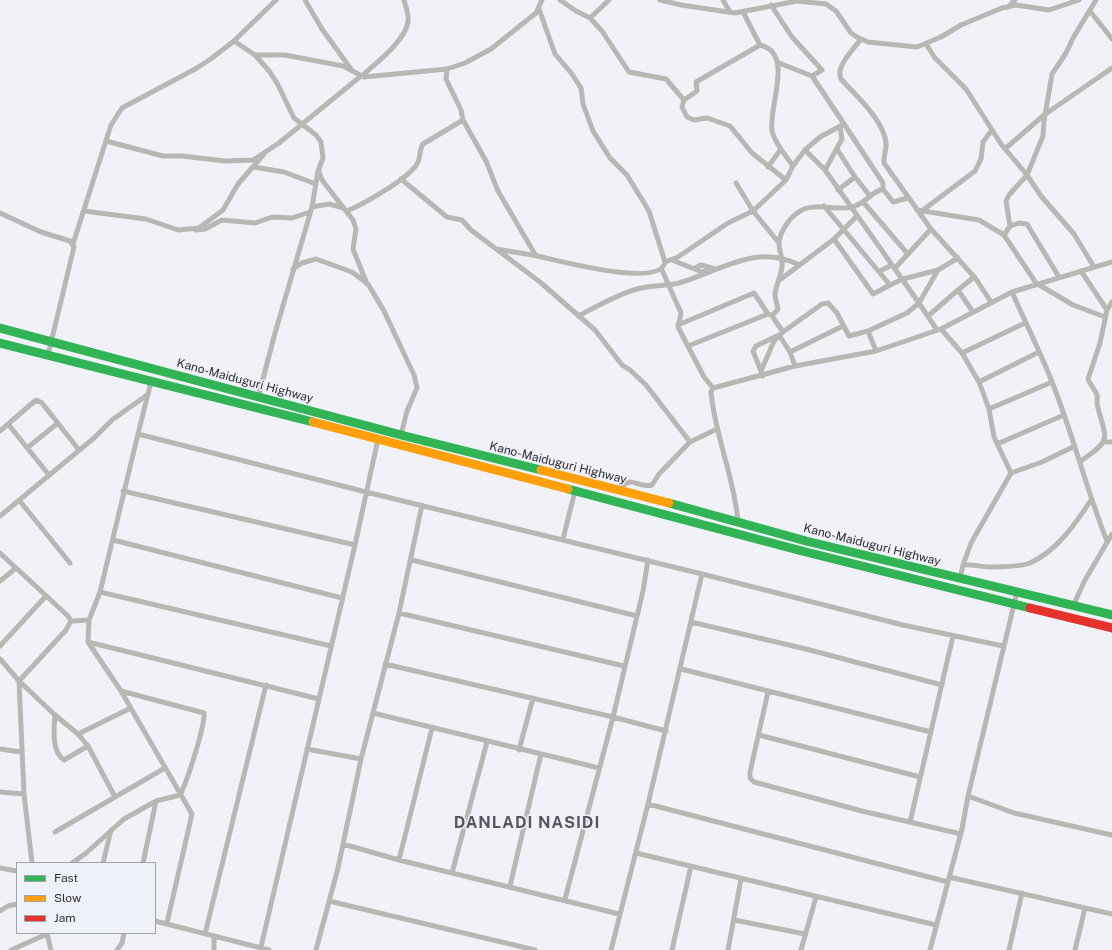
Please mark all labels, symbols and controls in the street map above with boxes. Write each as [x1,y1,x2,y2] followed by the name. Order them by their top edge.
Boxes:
[175,356,315,406] street label: Kano-Maiduguri Highway
[488,439,628,487] street label: Kano-Maiduguri Highway
[802,521,942,569] street label: Kano-Maiduguri Highway
[454,813,600,833] district label: DANLADI NASIDI
[16,862,156,934] legend
[54,871,78,885] text: Fast
[54,891,81,905] text: Slow
[54,911,76,925] text: Jam

